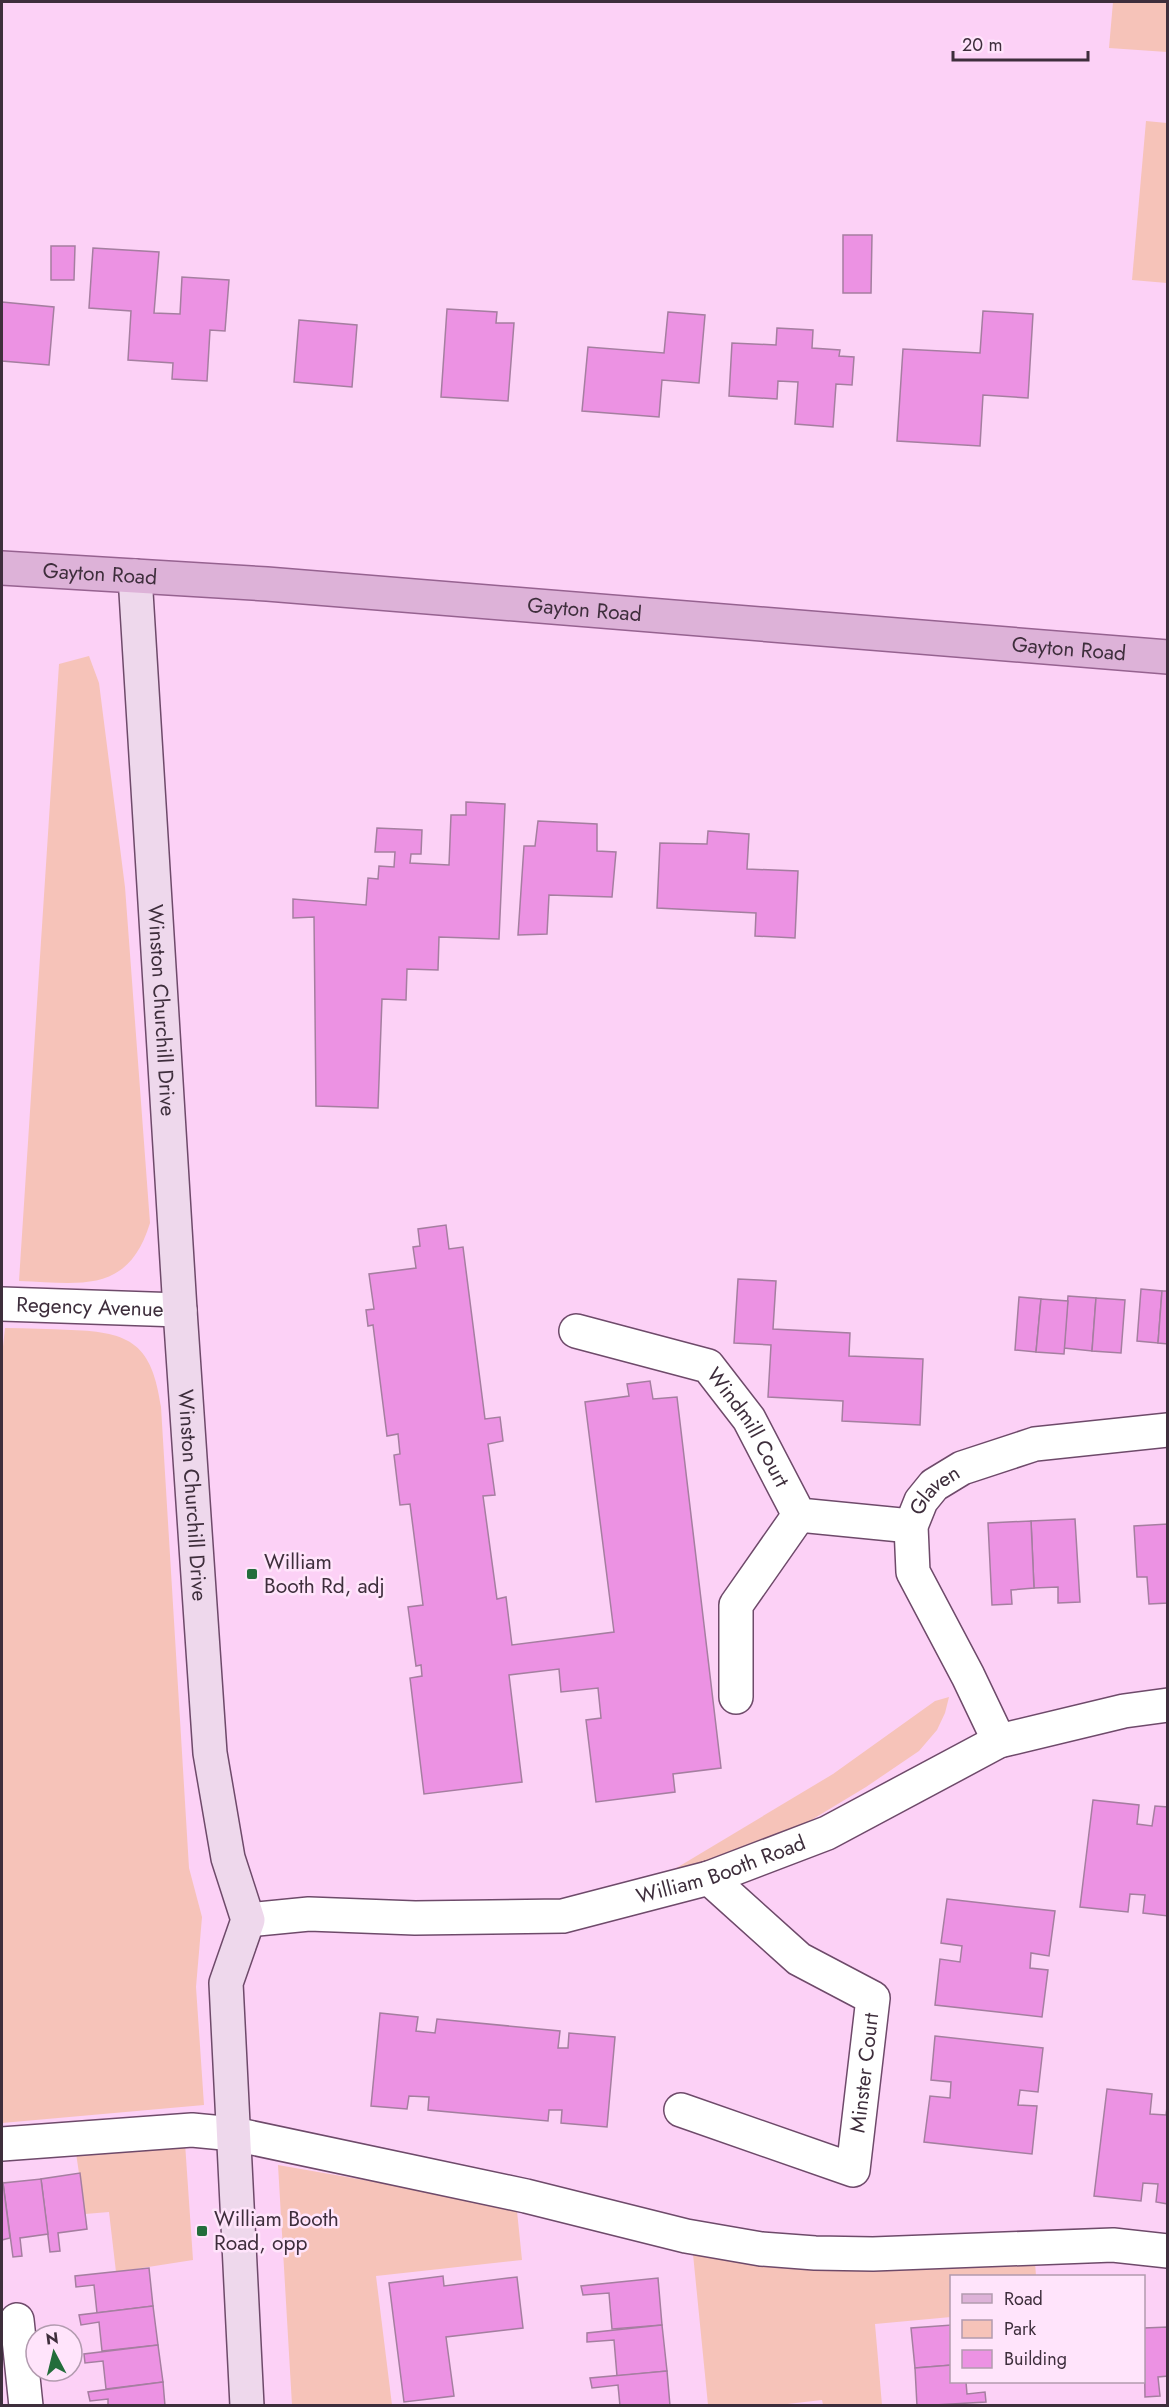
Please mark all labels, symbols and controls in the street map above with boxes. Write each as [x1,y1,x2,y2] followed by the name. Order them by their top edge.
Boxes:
[953,24,1088,62] scale bar
[962,32,1002,58] text: 20 m
[42,555,158,592] street label: Gayton Road
[526,590,643,629] street label: Gayton Road
[1011,629,1127,669] street label: Gayton Road
[140,903,183,1117] street label: Winston Churchill Drive
[16,1289,164,1324] street label: Regency Avenue
[699,1361,797,1492] street label: Windmill Court
[170,1388,215,1602] street label: Winston Churchill Drive
[902,1458,965,1519] street label: Glaven
[264,1547,385,1601] place label: William Booth Rd, adj
[245,1567,259,1581] marker: William Booth Rd, adj
[633,1828,810,1911] street label: William Booth Road
[842,2011,886,2134] street label: Minster Court
[214,2204,339,2258] place label: William Booth Road, opp
[195,2224,209,2238] marker: William Booth Road, opp
[950,2275,1145,2383] legend
[1004,2286,1043,2312] text: Road
[1004,2316,1036,2342] text: Park
[24,2323,84,2383] north arrow
[45,2326,60,2351] text: N
[1004,2346,1067,2372] text: Building

